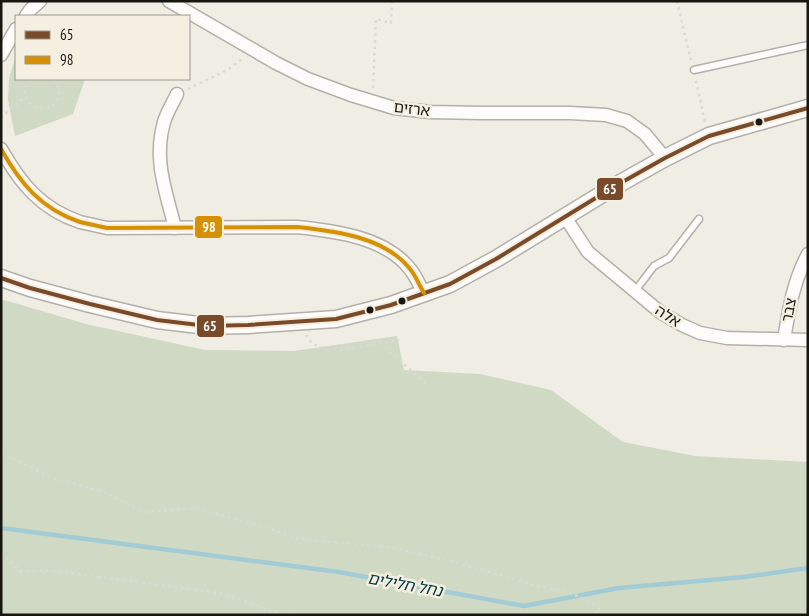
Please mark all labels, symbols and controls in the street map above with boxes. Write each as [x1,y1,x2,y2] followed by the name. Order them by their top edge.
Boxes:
[15,15,190,80] legend
[60,25,74,44] text: 65
[60,50,74,69] text: 98
[393,97,431,120] street label: ארזים
[754,117,764,127] unlabelled marker
[596,177,624,201] line badge: 65
[603,180,617,198] text: 65
[194,215,223,239] line badge: 98
[202,218,216,236] text: 98
[397,296,407,306] unlabelled marker
[777,296,800,324] street label: צבר
[652,300,685,331] street label: אלה
[365,305,375,315] unlabelled marker
[196,314,225,338] line badge: 65
[203,317,217,335] text: 65
[366,568,445,601] water label: נחל חלילים

